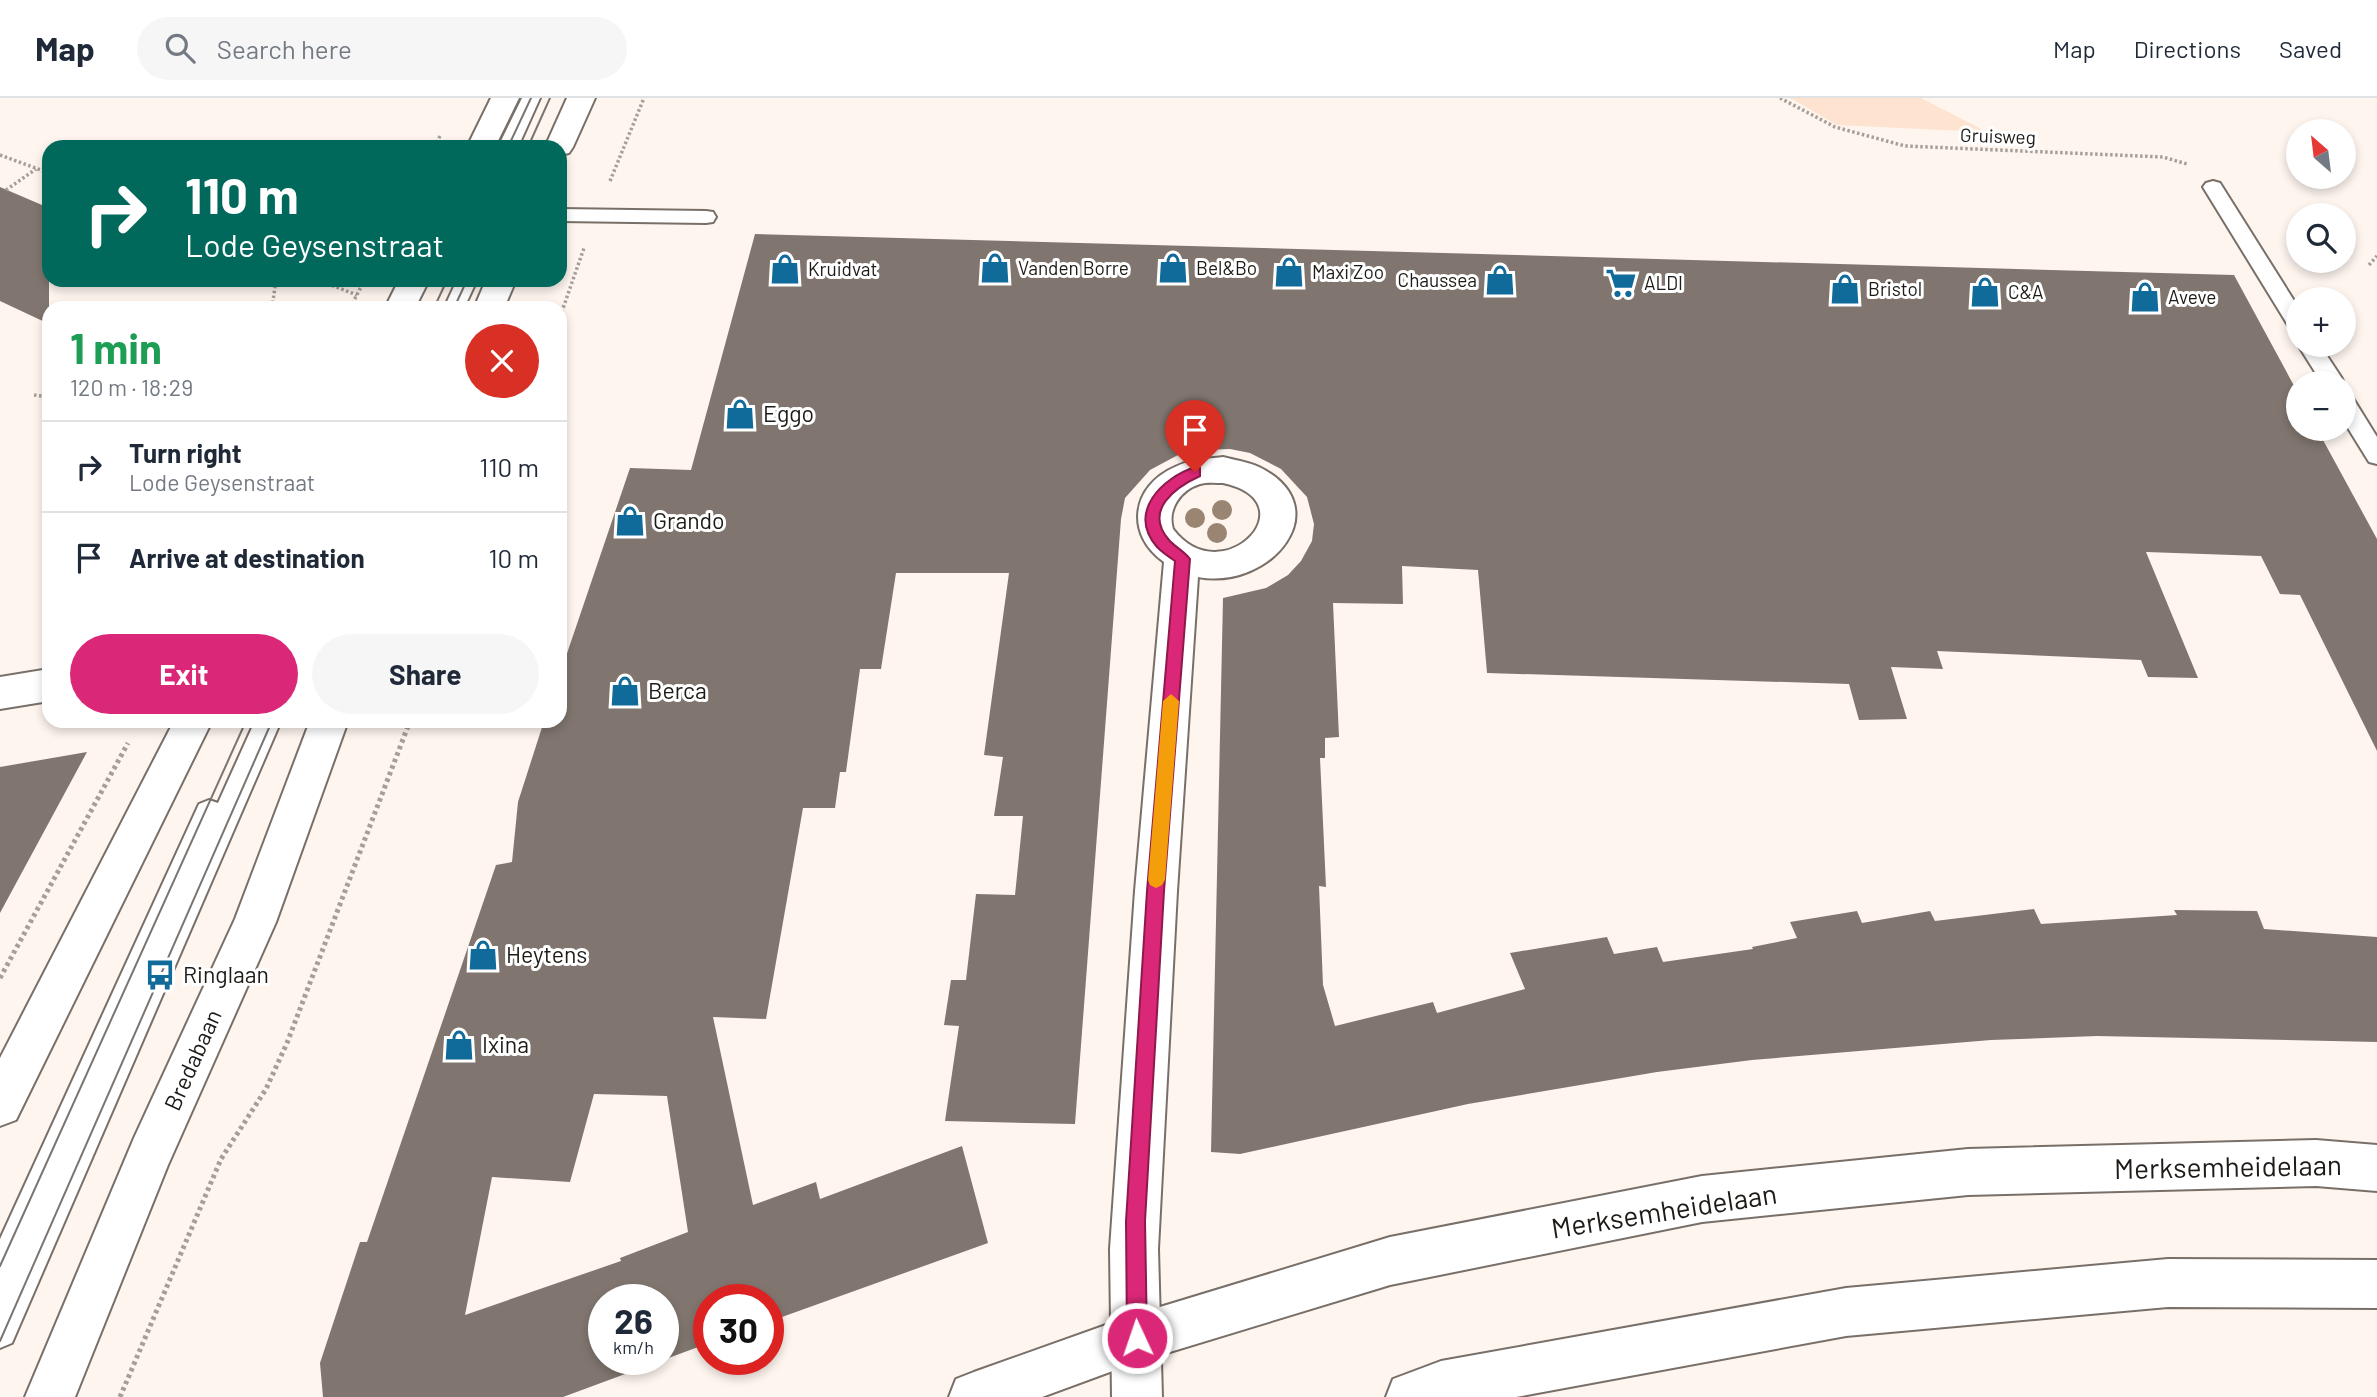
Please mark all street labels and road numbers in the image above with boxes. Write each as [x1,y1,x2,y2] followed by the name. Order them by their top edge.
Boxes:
[1960,123,2036,148] street label: Gruisweg
[157,1005,227,1114] street label: Bredabaan
[2114,1147,2342,1185] street label: Merksemheidelaan
[1549,1175,1779,1245] street label: Merksemheidelaan

